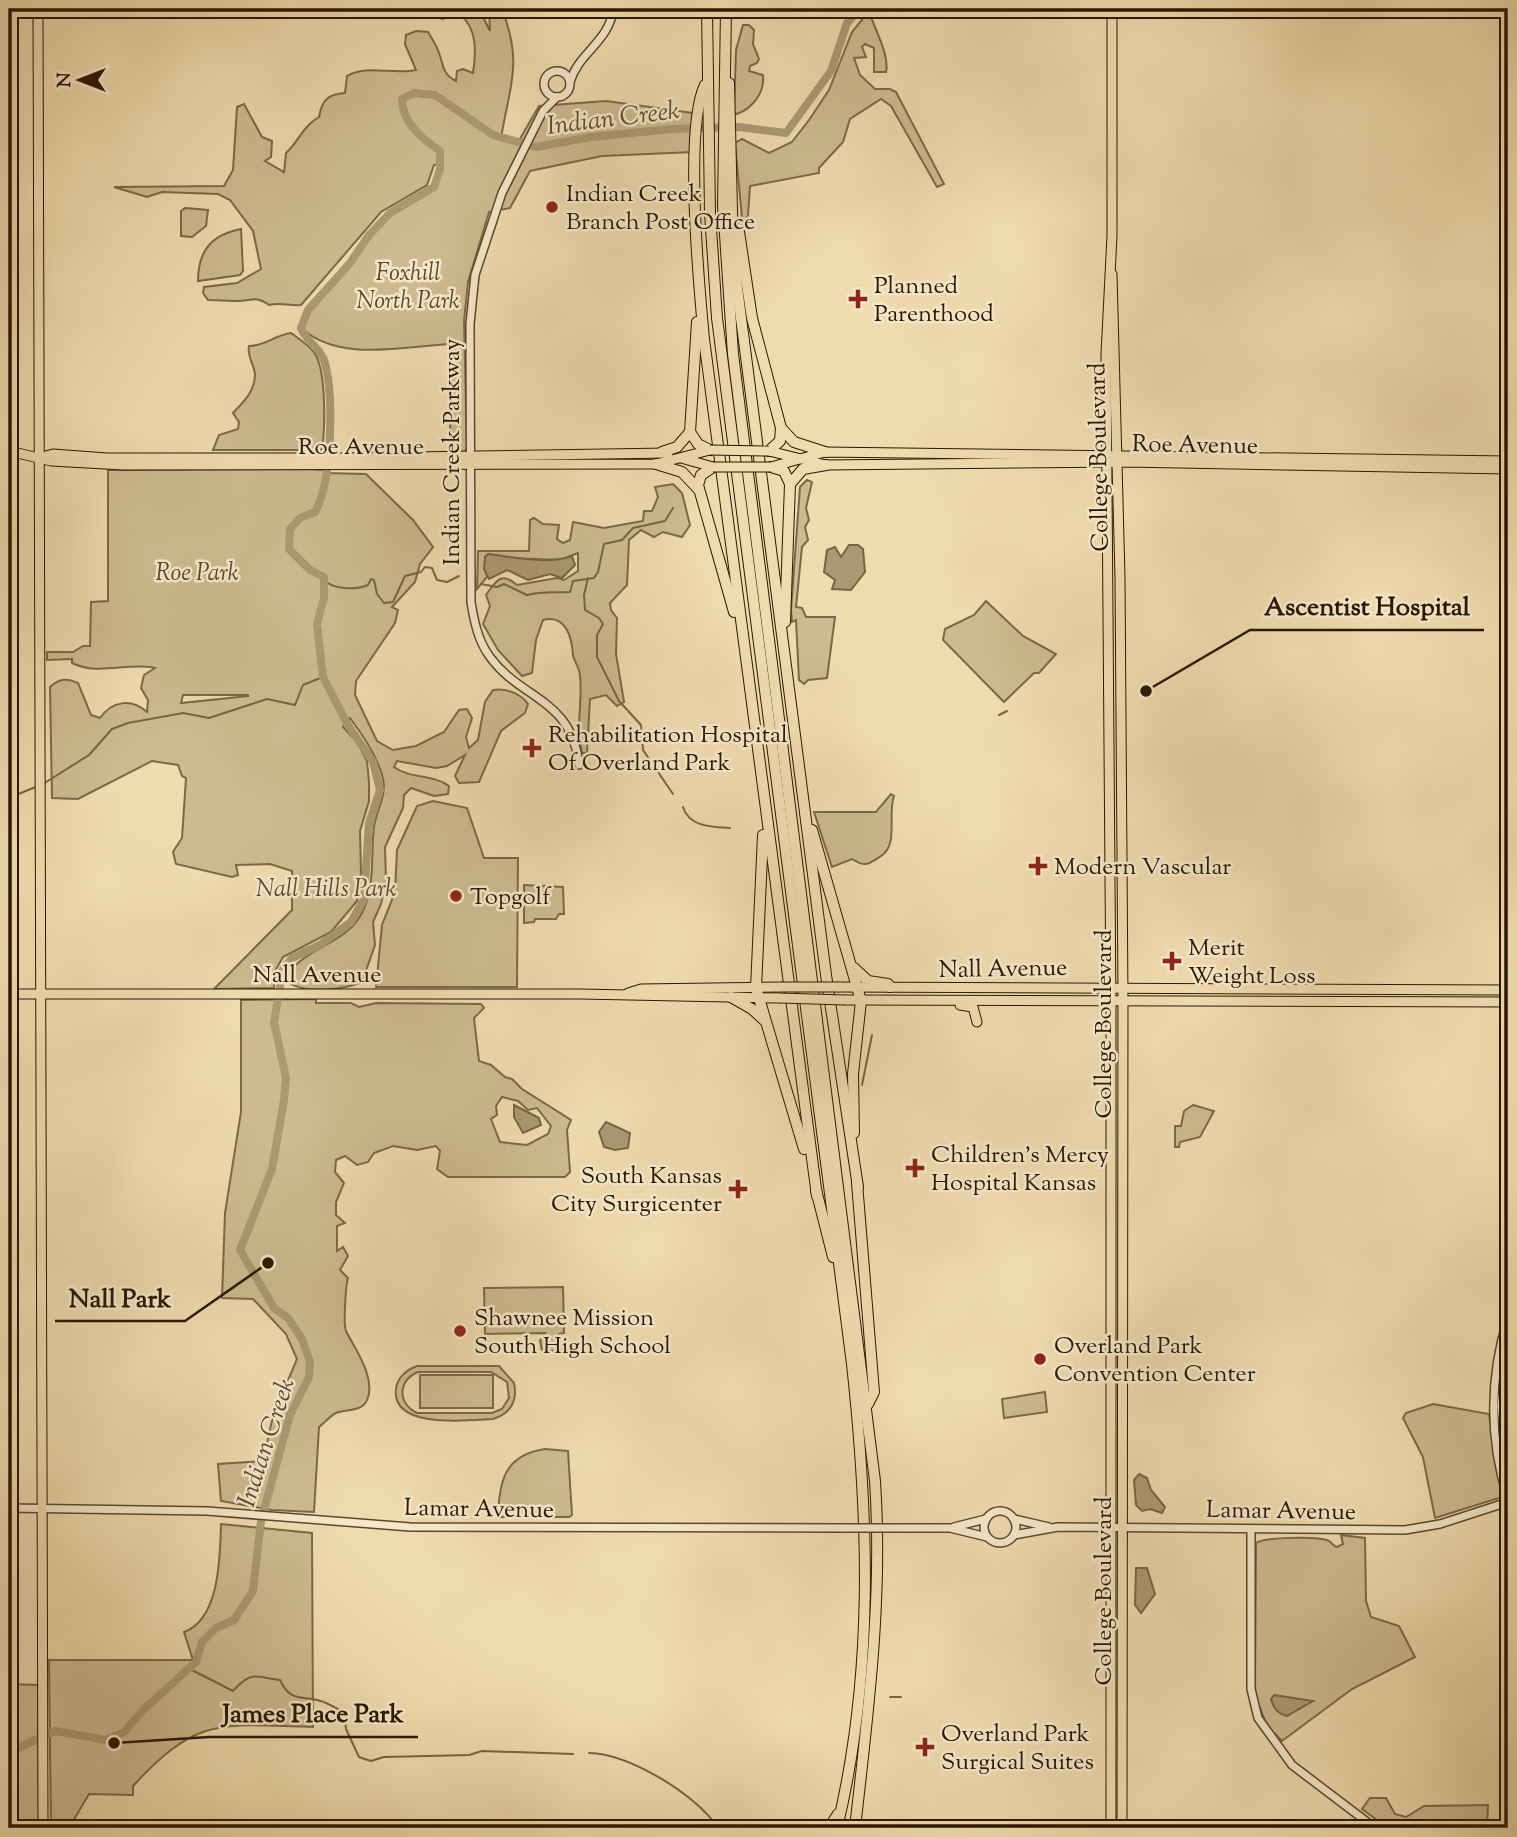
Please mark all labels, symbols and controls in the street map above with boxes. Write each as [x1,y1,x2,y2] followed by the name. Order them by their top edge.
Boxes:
[46,46,116,116] north arrow
[52,72,79,88] text: N
[545,93,682,146] water label: Indian Creek
[566,178,755,240] place label: Indian Creek Branch Post Office
[544,199,560,215] marker: Indian Creek Branch Post Office
[356,257,460,319] park label: Foxhill North Park
[874,270,994,332] place label: Planned Parenthood
[848,289,868,309] marker: Planned Parenthood
[436,338,470,566] street label: Indian Creek Parkway
[1081,362,1119,552] street label: College Boulevard
[1132,428,1258,464] street label: Roe Avenue
[298,431,424,465] street label: Roe Avenue
[155,557,239,591] park label: Roe Park
[1250,583,1484,630] callout: Ascentist Hospital
[1264,590,1471,627] text: Ascentist Hospital
[548,719,788,781] place label: Rehabilitation Hospital Of Overland Park
[522,738,542,758] marker: Rehabilitation Hospital Of Overland Park
[1054,851,1231,885] place label: Modern Vascular
[1028,856,1048,876] marker: Modern Vascular
[256,873,397,907] park label: Nall Hills Park
[470,881,552,915] place label: Topgolf
[448,888,464,904] marker: Topgolf
[1088,929,1122,1119] street label: College Boulevard
[1188,932,1316,994] place label: Merit Weight Loss
[1162,951,1182,971] marker: Merit Weight Loss
[938,952,1068,988] street label: Nall Avenue
[253,959,381,993] street label: Nall Avenue
[931,1139,1109,1201] place label: Children's Mercy Hospital Kansas
[905,1158,925,1178] marker: Children's Mercy Hospital Kansas
[551,1160,722,1222] place label: South Kansas City Surgicenter
[728,1179,748,1199] marker: South Kansas City Surgicenter
[55,1274,185,1321] callout: Nall Park
[69,1282,172,1319] text: Nall Park
[474,1302,671,1364] place label: Shawnee Mission South High School
[452,1323,468,1339] marker: Shawnee Mission South High School
[1054,1330,1256,1392] place label: Overland Park Convention Center
[1032,1351,1048,1367] marker: Overland Park Convention Center
[229,1373,306,1512] water label: Indian Creek
[403,1492,554,1528] street label: Lamar Avenue
[1205,1494,1356,1530] street label: Lamar Avenue
[1088,1496,1122,1686] street label: College Boulevard
[209,1690,418,1737] callout: James Place Park
[220,1697,404,1734] text: James Place Park
[941,1718,1094,1780] place label: Overland Park Surgical Suites
[915,1737,935,1757] marker: Overland Park Surgical Suites

